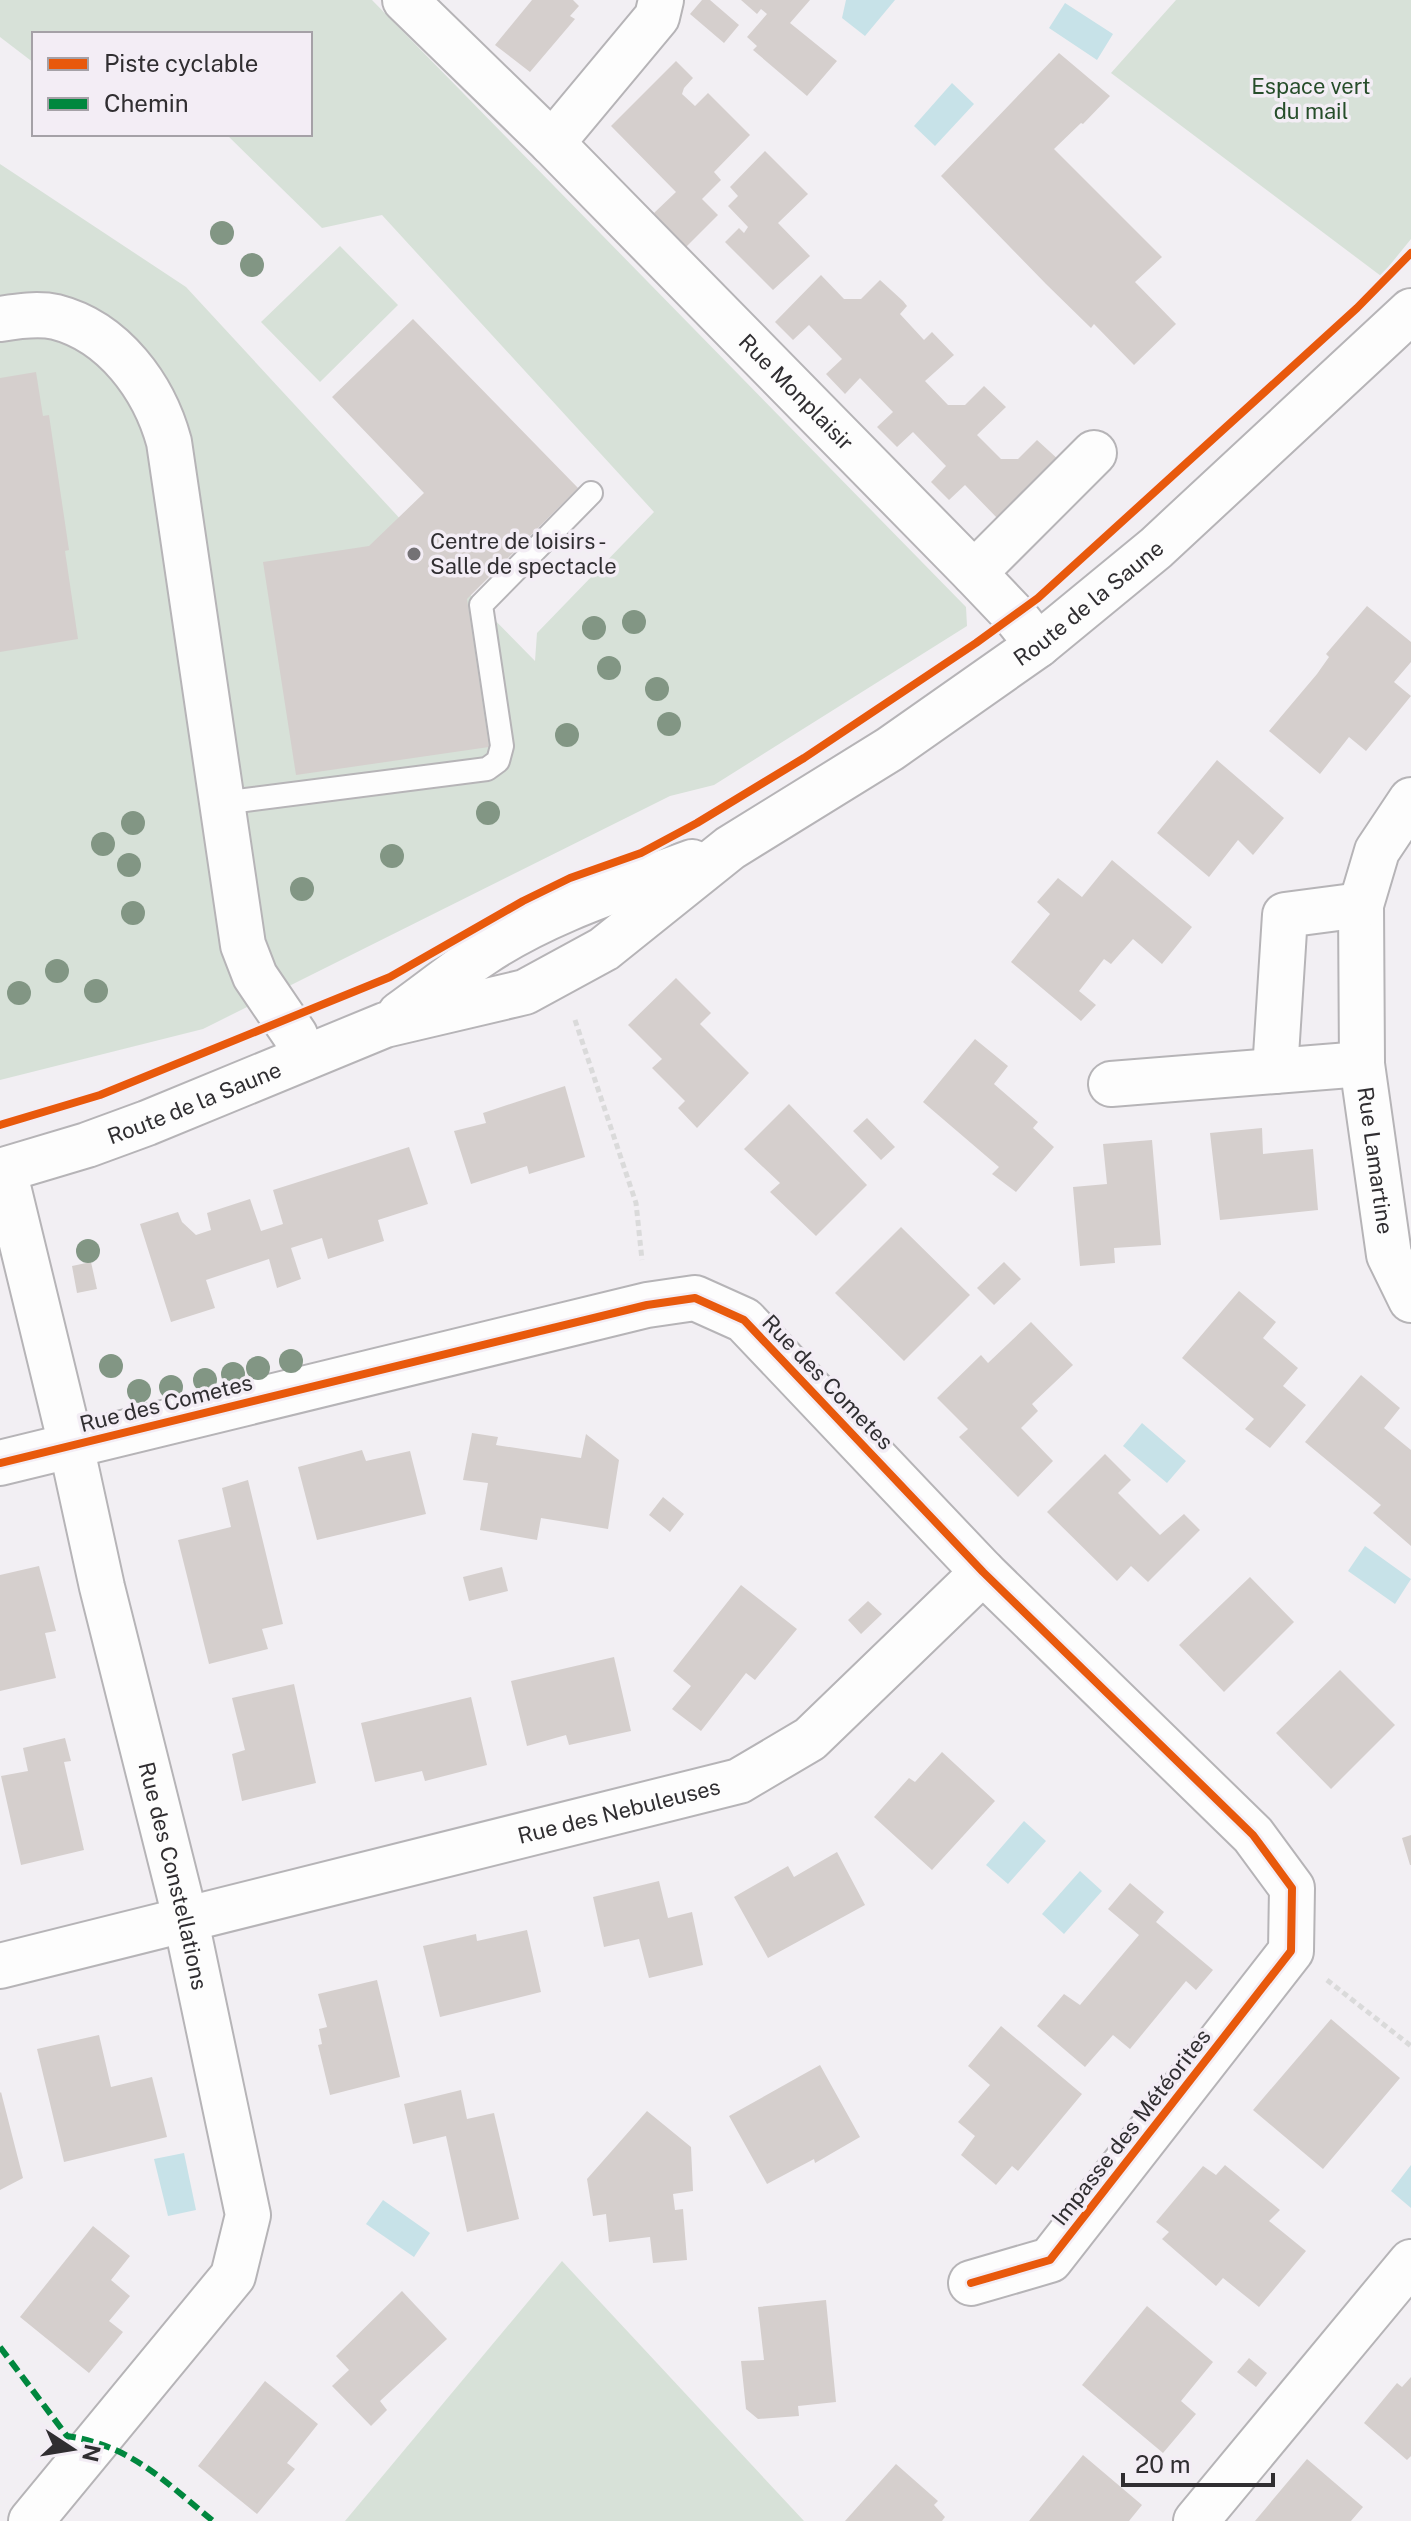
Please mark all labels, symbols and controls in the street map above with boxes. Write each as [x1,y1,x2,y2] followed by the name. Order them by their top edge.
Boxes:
[32,32,312,136] legend
[104,49,258,77] text: Piste cyclable
[1251,73,1371,124] park label: Espace vert du mail
[104,89,189,117] text: Chemin
[734,329,859,455] street label: Rue Monplaisir
[430,528,617,579] place label: Centre de loisirs - Salle de spectacle
[1008,534,1168,671] street label: Route de la Saune
[405,545,423,563] marker: Centre de loisirs - Salle de spectacle
[104,1056,285,1149] street label: Route de la Saune
[1352,1085,1399,1236] street label: Rue Lamartine
[757,1309,899,1455] street label: Rue des Cometes
[77,1369,255,1437] street label: Rue des Cometes
[134,1759,213,1992] street label: Rue des Constellations
[515,1773,723,1849] street label: Rue des Nebuleuses
[1046,2024,1216,2230] street label: Impasse des Météorites
[32,2409,112,2489] north arrow
[1123,2437,1273,2487] scale bar
[77,2442,106,2464] text: N
[1135,2450,1191,2478] text: 20 m

